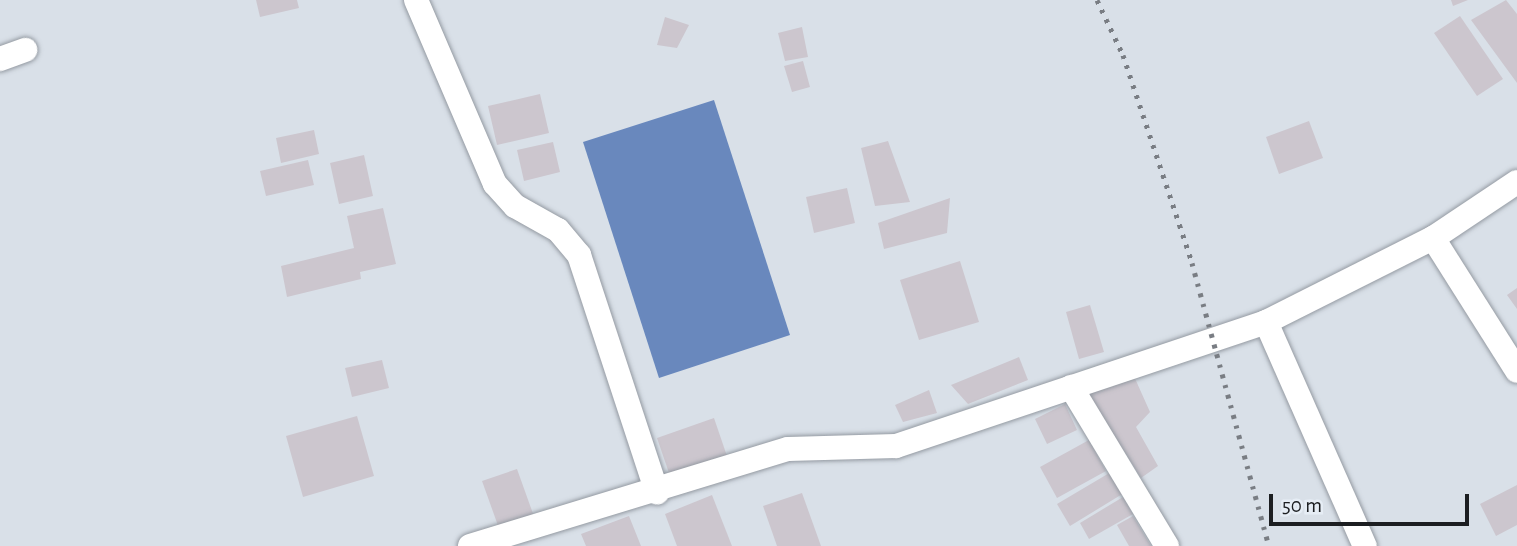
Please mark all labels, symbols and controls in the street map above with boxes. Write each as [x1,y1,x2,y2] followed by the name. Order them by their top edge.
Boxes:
[1272,480,1472,524] scale bar
[1282,495,1322,516] text: 50 m

